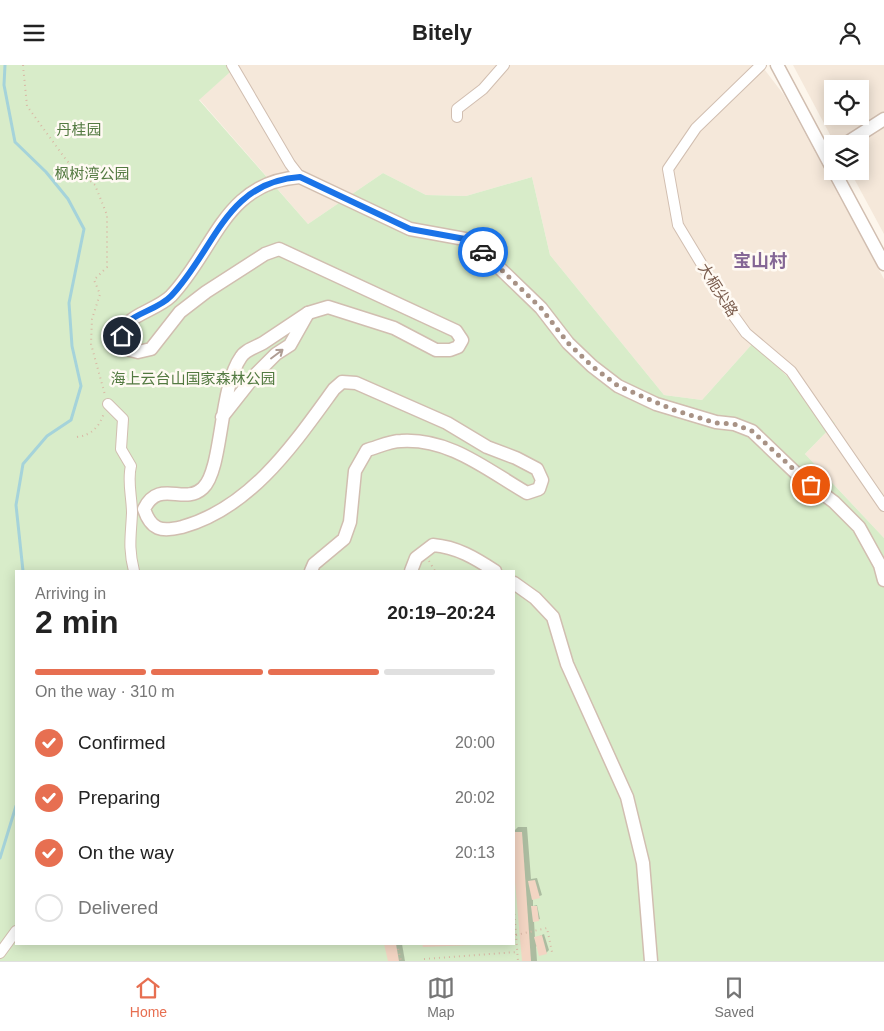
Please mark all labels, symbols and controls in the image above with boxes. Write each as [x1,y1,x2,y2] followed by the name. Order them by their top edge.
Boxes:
[20,19,48,47] icon: menu
[836,19,864,47] icon: person
[412,20,472,45] text: Bitely
[824,80,869,180] map controls
[824,80,869,125] button: locate
[56,121,102,138] park label: 丹桂园
[824,135,869,180] button: layers
[54,165,130,182] park label: 枫树湾公园
[458,227,508,277] courier
[469,238,497,266] icon: car
[733,251,787,271] district label: 宝山村
[695,260,742,320] street label: 大枙尖路
[101,315,143,357] pin
[108,322,136,350] icon: home
[270,349,283,360] one-way arrow
[110,370,276,387] park label: 海上云台山国家森林公园
[790,464,832,506] pin
[797,471,825,499] icon: bag
[35,585,106,602] text: Arriving in
[387,602,495,623] text: 20:19–20:24
[35,604,119,640] text: 2 min
[35,683,175,700] text: On the way · 310 m
[35,729,63,757] icon: check
[78,732,166,753] text: Confirmed
[455,734,495,751] text: 20:00
[35,784,63,812] icon: check
[78,787,160,808] text: Preparing
[455,789,495,806] text: 20:02
[35,839,63,867] icon: check
[78,842,174,863] text: On the way
[455,844,495,861] text: 20:13
[78,897,158,918] text: Delivered
[130,974,167,1020] tab: Home
[427,974,455,1020] tab: Map
[714,974,754,1020] tab: Saved

